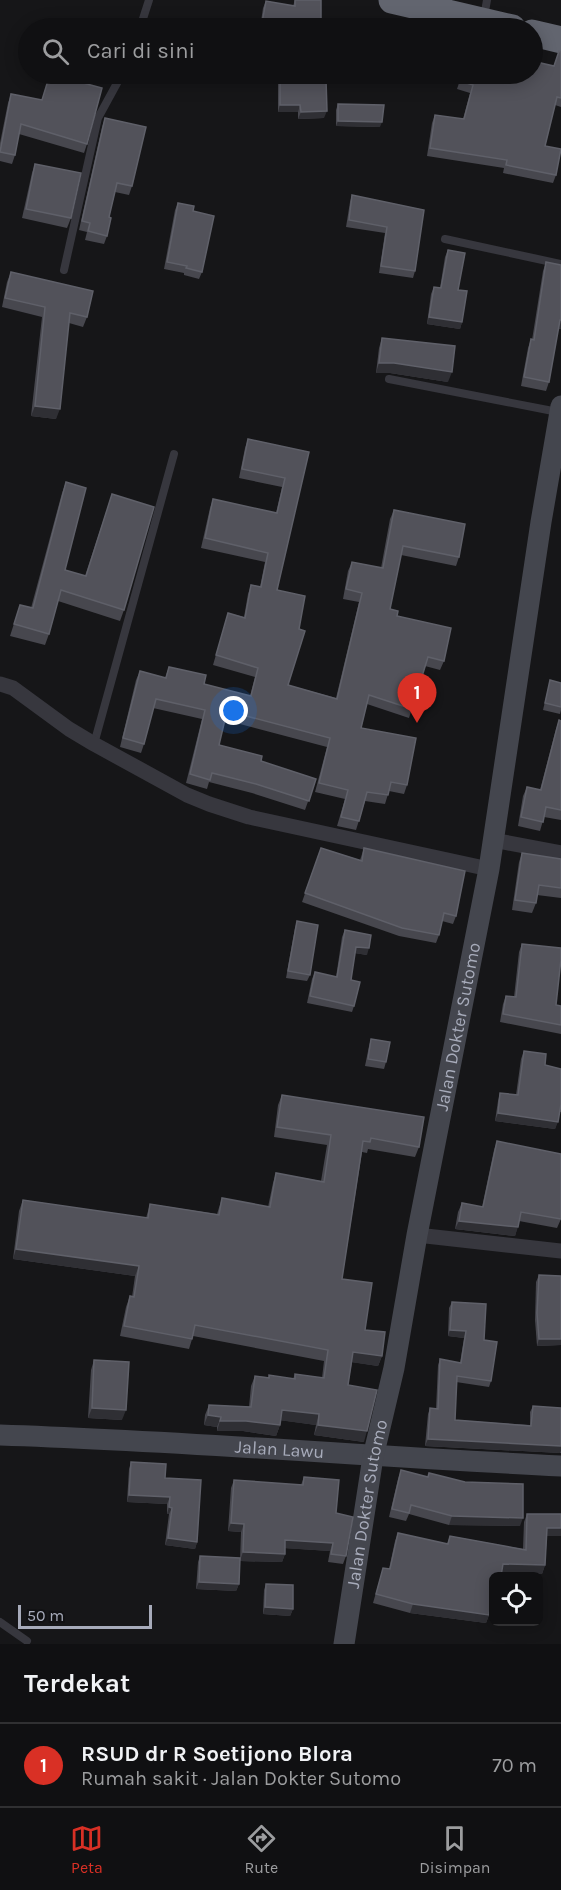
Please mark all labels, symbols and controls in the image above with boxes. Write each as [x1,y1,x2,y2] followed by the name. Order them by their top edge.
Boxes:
[18,18,543,84] search box
[39,35,72,68] icon: search
[87,38,195,64] text: Cari di sini
[398,674,436,723] pin: 1
[219,696,248,725] your location
[431,941,485,1113] street label: Jalan Dokter Sutomo
[342,1417,393,1590] street label: Jalan Dokter Sutomo
[234,1436,325,1463] street label: Jalan Lawu
[489,1572,543,1626] map controls
[489,1572,543,1626] button: locate
[18,1602,152,1630] scale bar
[27,1606,64,1625] text: 50 m
[24,1668,130,1699] text: Terdekat
[81,1741,353,1767] text: RSUD dr R Soetijono Blora
[40,1754,47,1777] text: 1
[492,1754,537,1777] text: 70 m
[81,1767,401,1790] text: Rumah sakit · Jalan Dokter Sutomo
[70,1822,103,1877] tab: Peta
[244,1822,278,1877] tab: Rute
[419,1822,490,1877] tab: Disimpan

